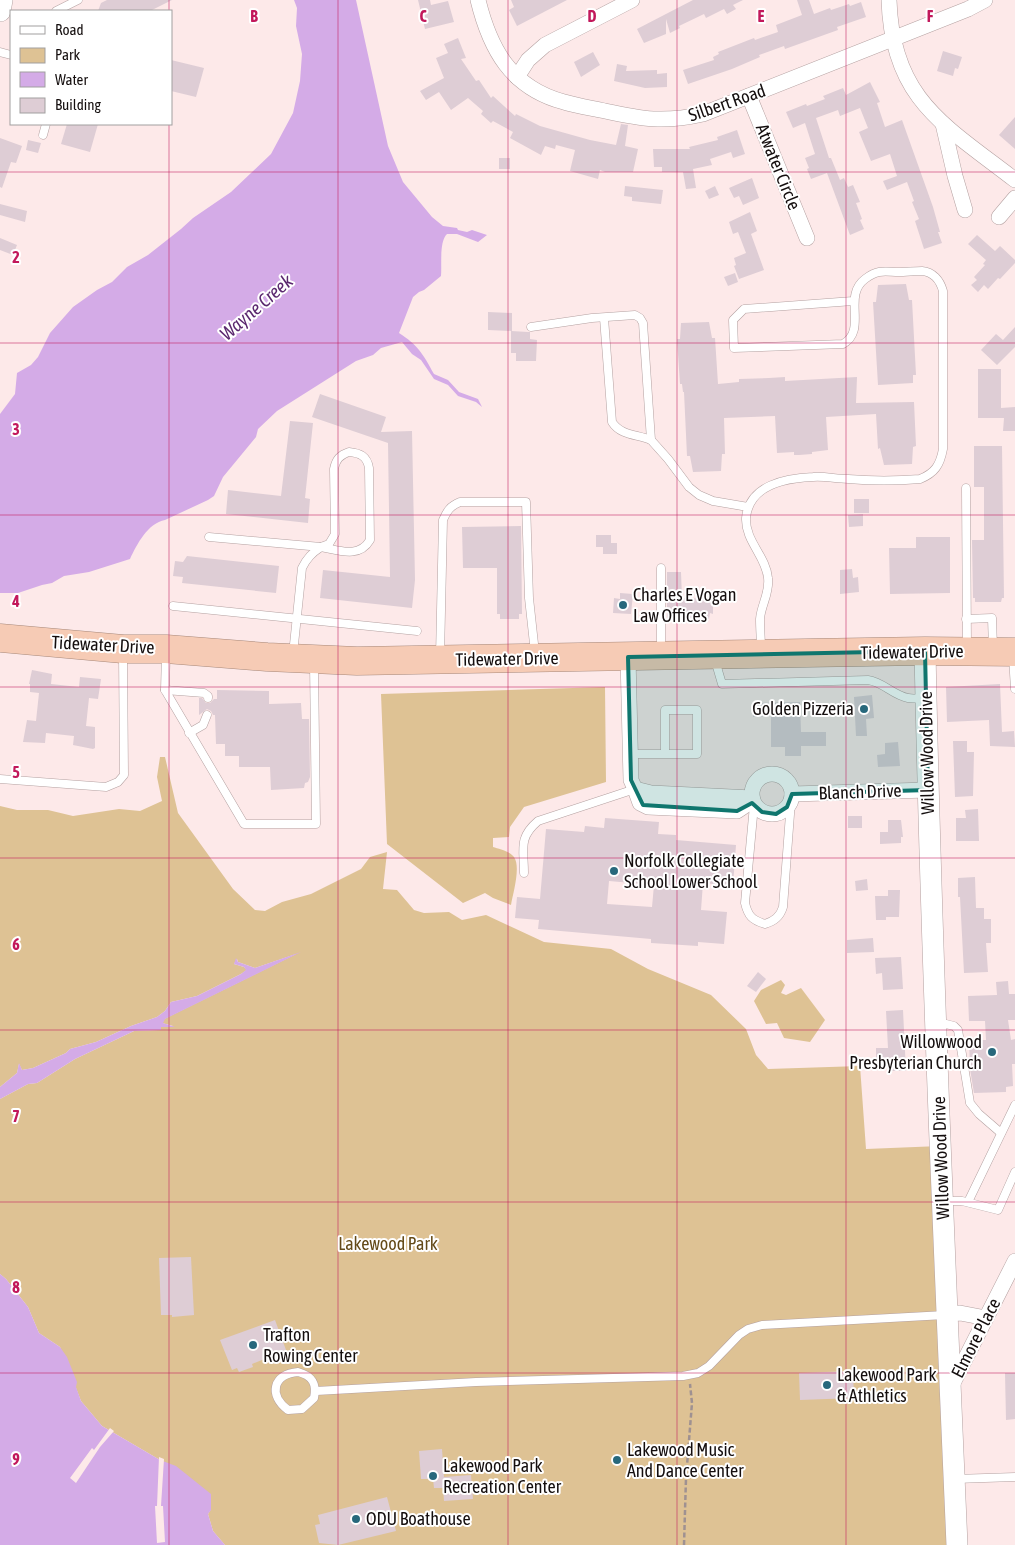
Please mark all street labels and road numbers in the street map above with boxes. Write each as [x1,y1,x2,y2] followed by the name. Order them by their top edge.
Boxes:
[685,80,768,126] street label: Silbert Road
[752,121,805,213] street label: Atwater Circle
[51,631,155,658] street label: Tidewater Drive
[860,640,964,663] street label: Tidewater Drive
[455,647,559,670] street label: Tidewater Drive
[915,691,938,815] street label: Willow Wood Drive
[818,780,902,803] street label: Blanch Drive
[928,1096,953,1220] street label: Willow Wood Drive
[947,1294,1005,1381] street label: Elmore Place

